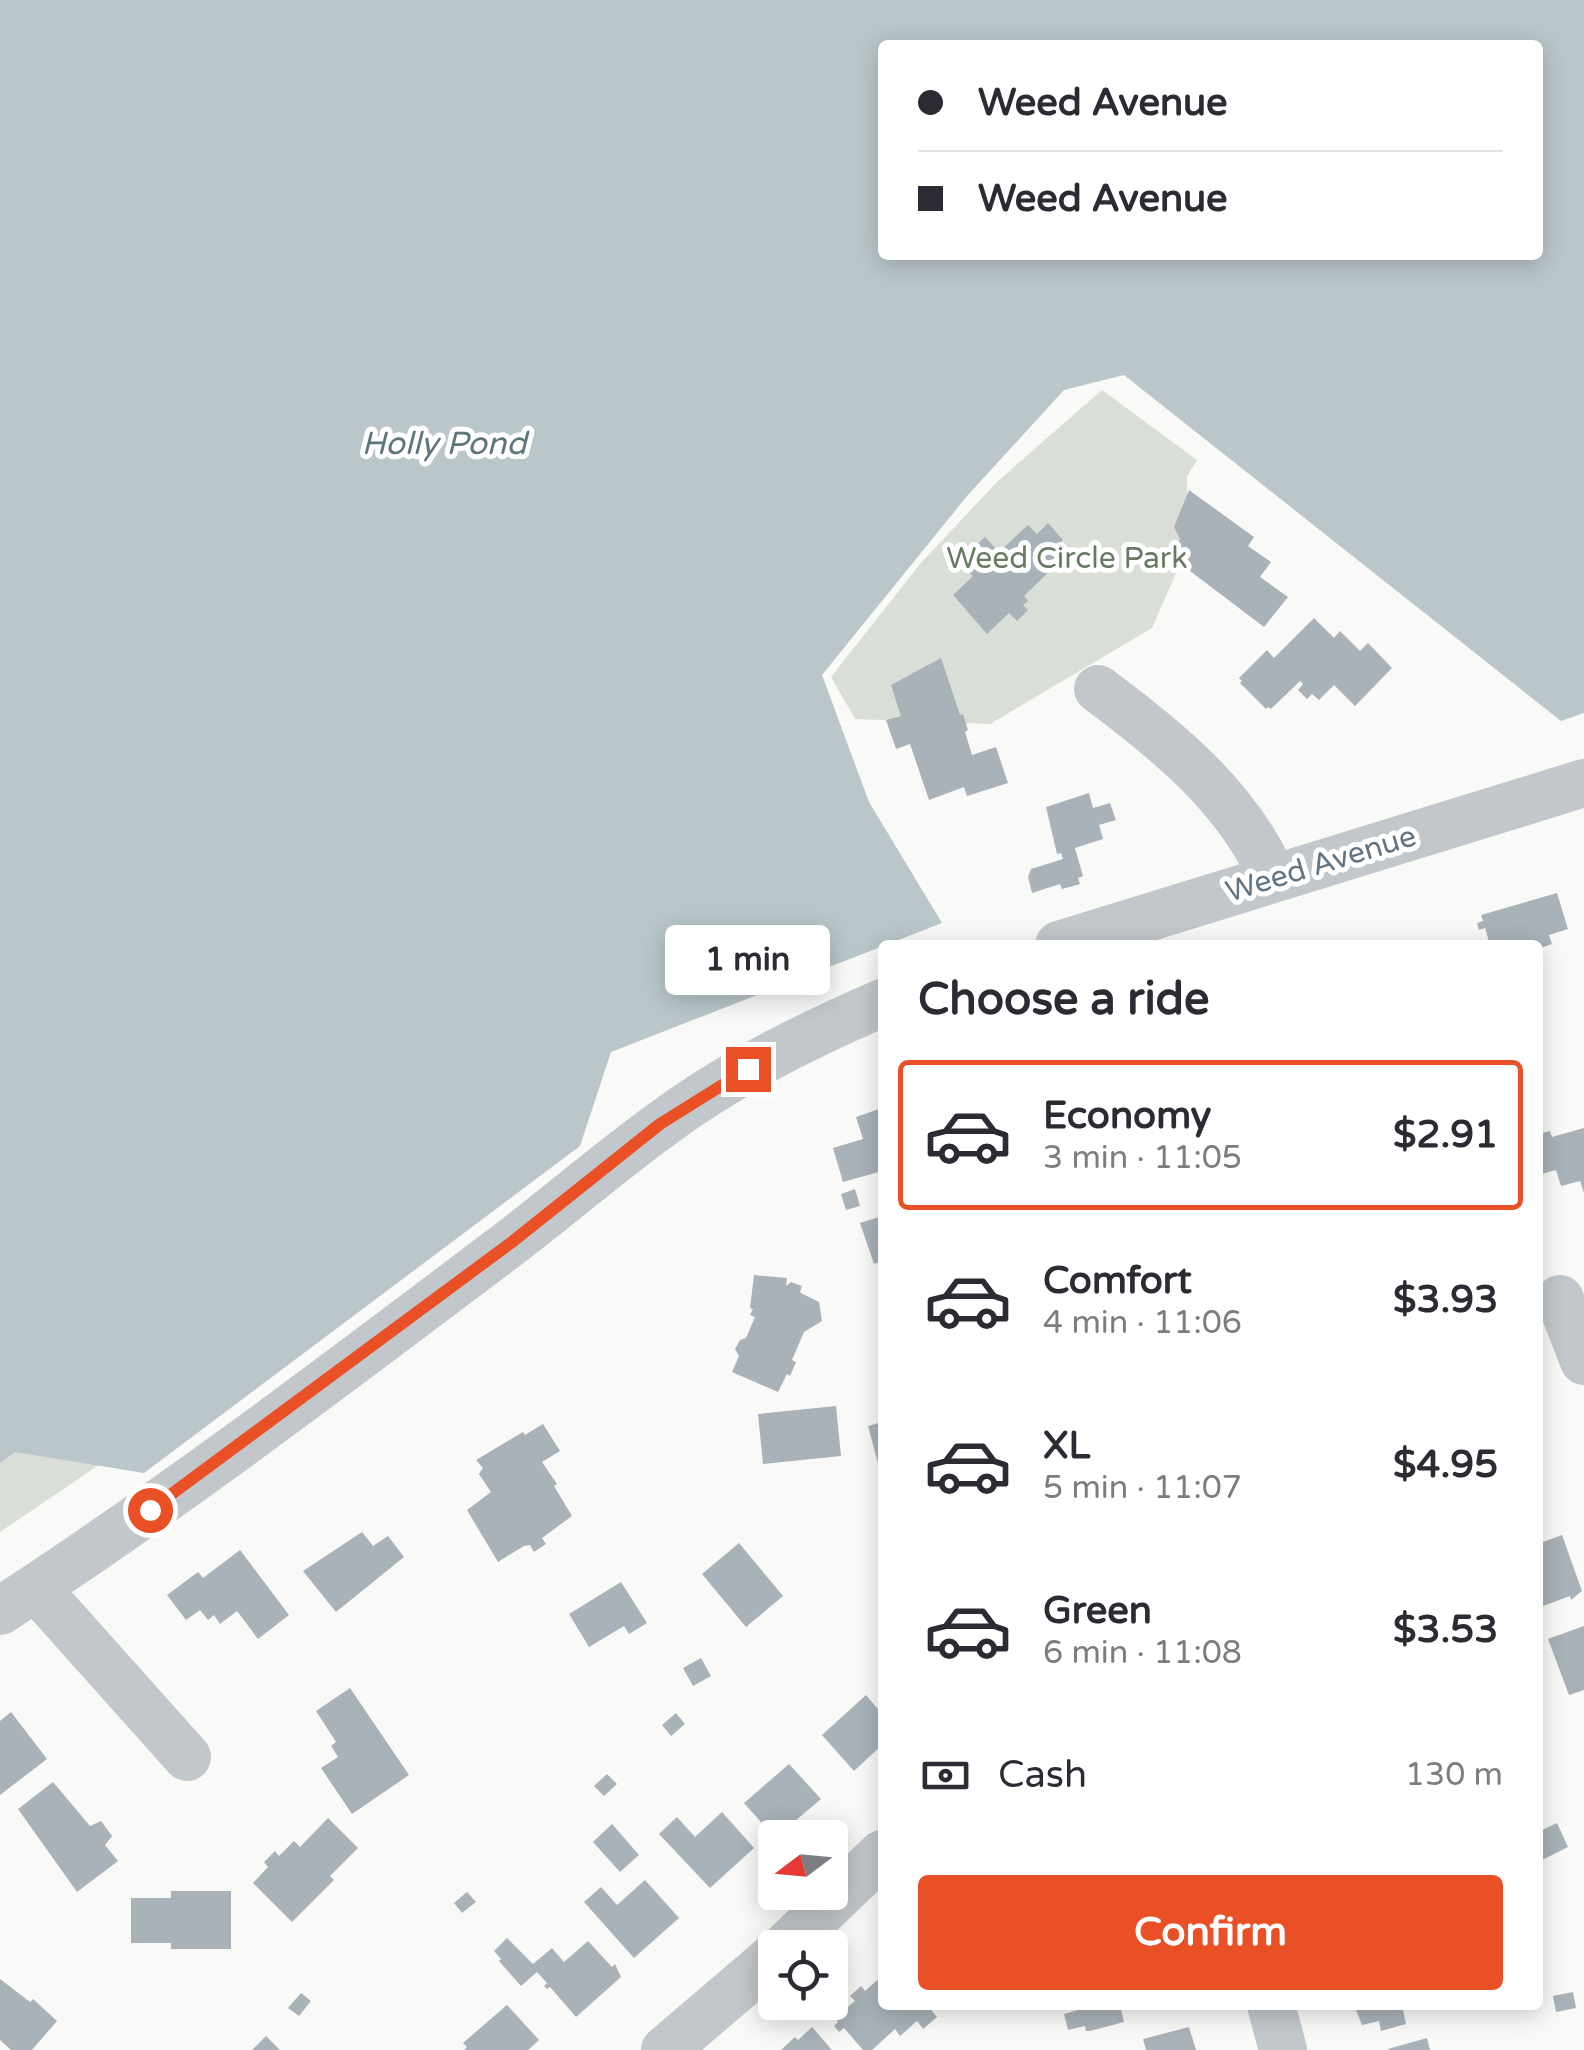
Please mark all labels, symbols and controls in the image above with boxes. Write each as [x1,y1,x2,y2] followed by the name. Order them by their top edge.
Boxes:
[978,80,1228,126] text: Weed Avenue
[978,176,1228,222] text: Weed Avenue
[362,425,530,463] water label: Holly Pond
[946,540,1188,577] park label: Weed Circle Park
[1221,818,1421,910] street label: Weed Avenue
[666,924,830,994] callout: 1 min
[705,941,790,979] text: 1 min
[918,973,1209,1027] text: Choose a ride
[726,1047,771,1092] route end
[923,1090,1013,1180] icon: car
[1043,1093,1211,1139] text: Economy
[1393,1112,1498,1158] text: $2.91
[1043,1139,1242,1177] text: 3 min · 11:05
[923,1255,1013,1345] icon: car
[1043,1258,1192,1304] text: Comfort
[1393,1277,1498,1323] text: $3.93
[1043,1304,1242,1342] text: 4 min · 11:06
[923,1420,1013,1510] icon: car
[1043,1423,1090,1469] text: XL
[1393,1442,1498,1488] text: $4.95
[1043,1469,1242,1507] text: 5 min · 11:07
[128,1488,173,1533] route start
[923,1585,1013,1675] icon: car
[1043,1588,1152,1634] text: Green
[1393,1607,1498,1653] text: $3.53
[1043,1634,1242,1672] text: 6 min · 11:08
[918,1748,973,1803] icon: cash
[998,1752,1087,1798] text: Cash
[1405,1756,1503,1794] text: 130 m
[758,1820,848,1910] north arrow
[758,1820,848,2020] map controls
[918,1875,1503,1990] button: Confirm
[758,1930,848,2020] button: locate

